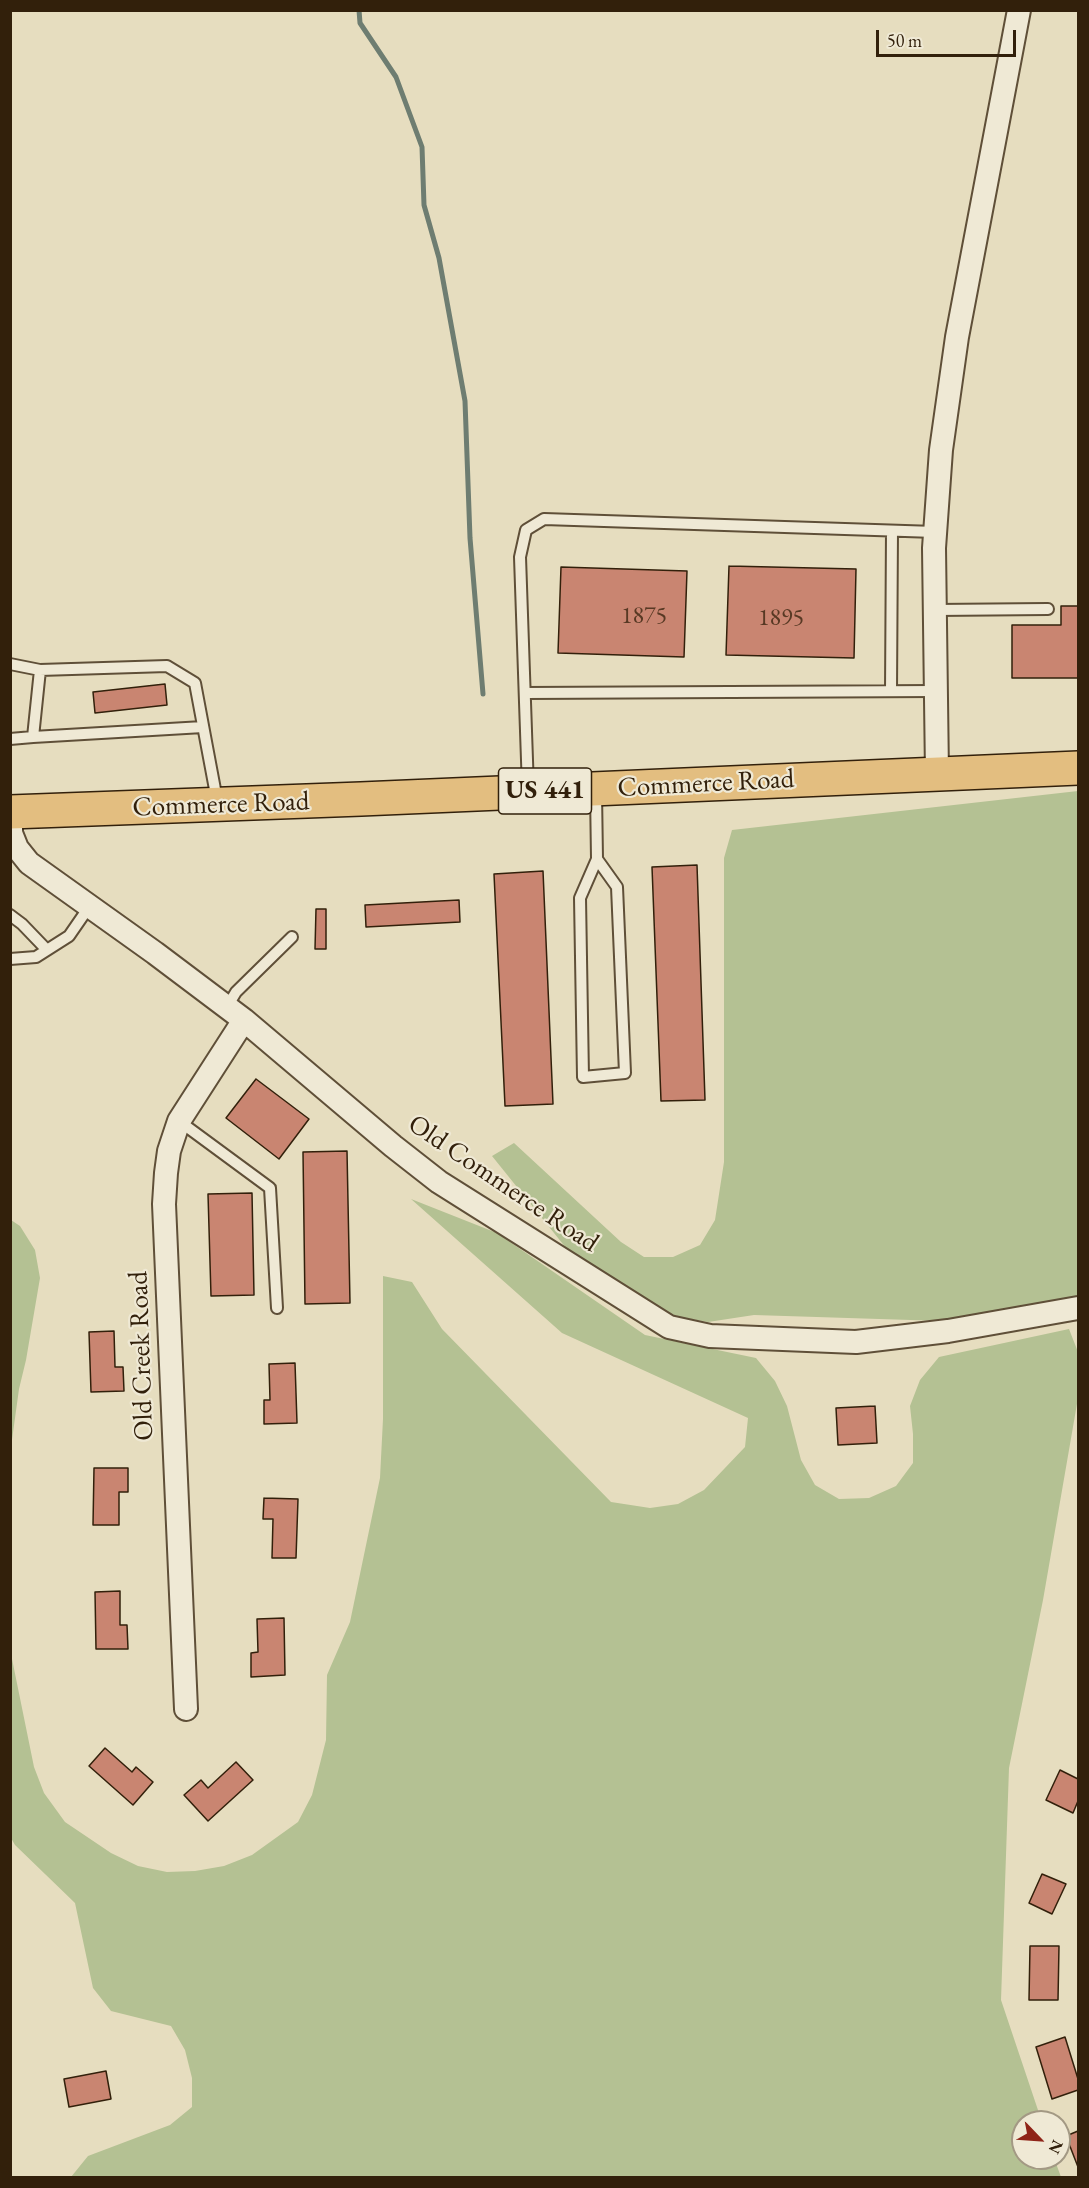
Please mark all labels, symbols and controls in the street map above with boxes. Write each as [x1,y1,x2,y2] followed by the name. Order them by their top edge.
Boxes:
[879,18,1018,56] scale bar
[887,29,922,52] text: 50 m
[621,602,667,630] house number: 1875
[758,604,804,632] house number: 1895
[617,763,795,805] street label: Commerce Road
[498,768,592,814] road number: US 441
[132,786,310,824] street label: Commerce Road
[401,1108,605,1260] street label: Old Commerce Road
[123,1271,161,1441] street label: Old Creek Road
[1011,2110,1071,2170] north arrow
[1044,2137,1068,2157] text: N

